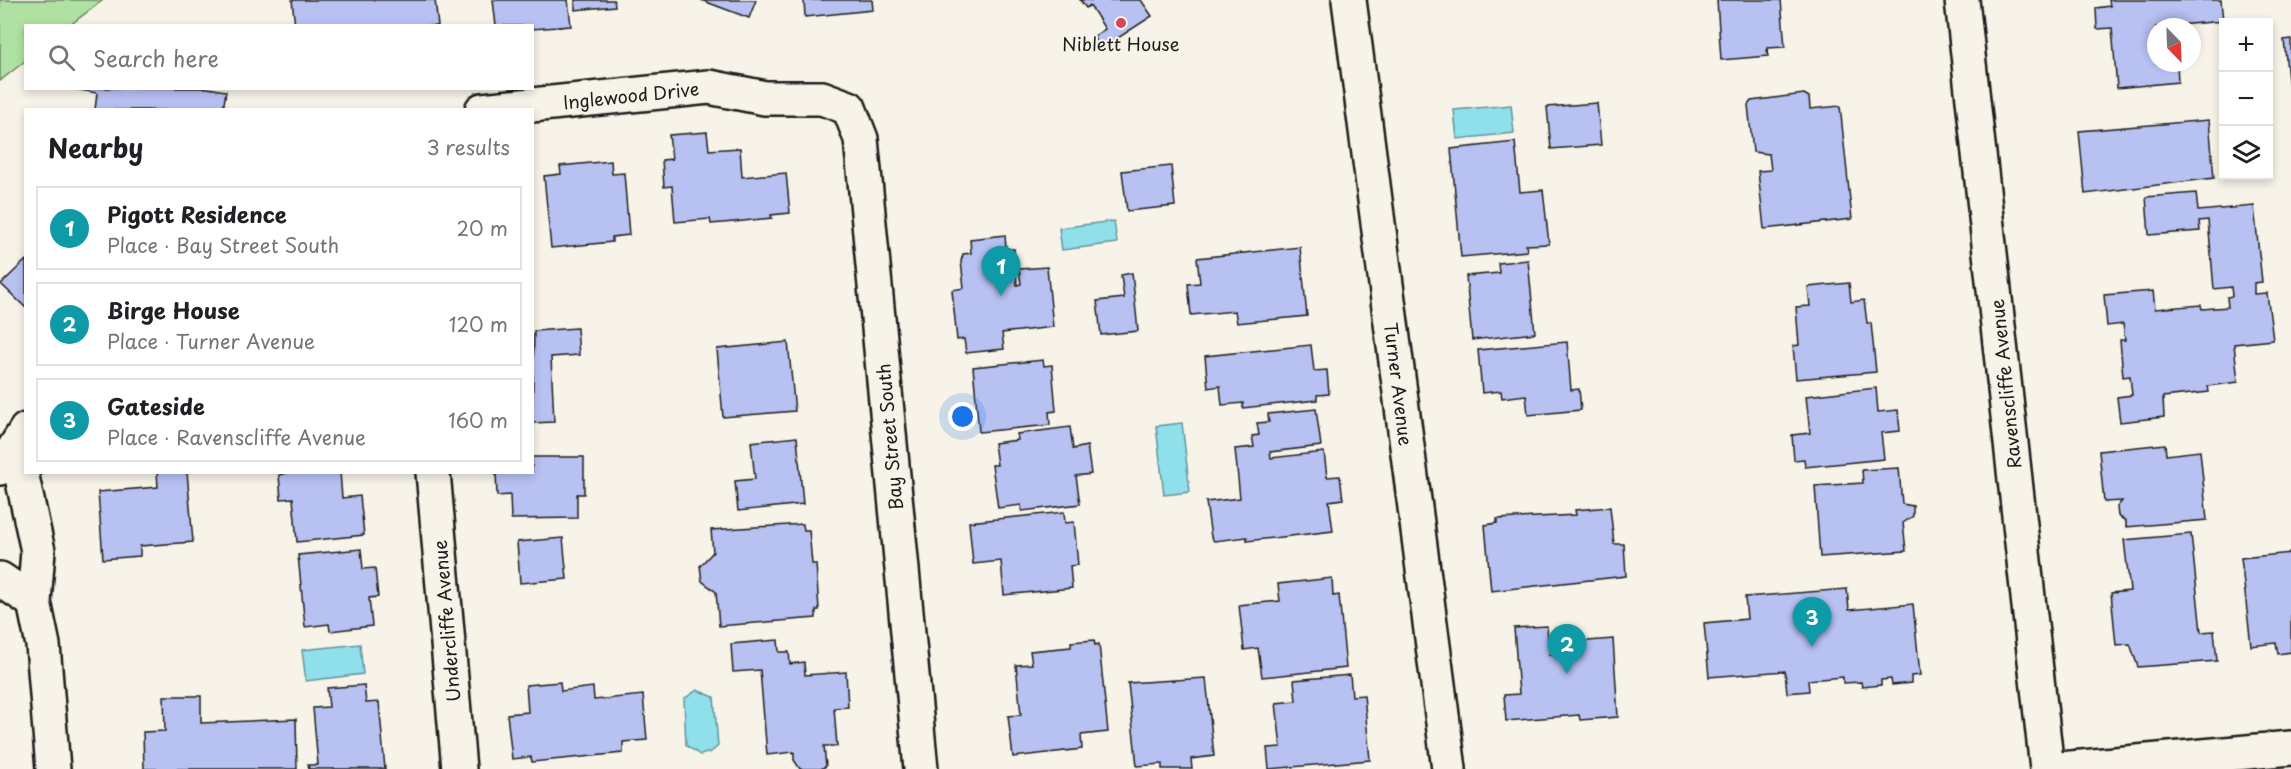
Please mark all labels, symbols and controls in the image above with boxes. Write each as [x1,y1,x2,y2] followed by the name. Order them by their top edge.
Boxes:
[1114,16,1128,30] marker: Niblett House
[2147,18,2201,72] north arrow
[2219,18,2273,180] map controls
[2219,18,2273,72] button: +
[24,24,534,90] search box
[1062,30,1180,57] place label: Niblett House
[45,41,78,74] icon: search
[93,41,219,74] text: Search here
[2219,72,2273,126] button: −
[562,74,700,116] street label: Inglewood Drive
[2219,126,2273,180] button: layers
[48,128,143,167] text: Nearby
[427,132,510,162] text: 3 results
[107,197,287,230] text: Pigott Residence
[65,213,74,243] text: 1
[456,213,508,243] text: 20 m
[107,230,339,260] text: Place · Bay Street South
[982,246,1020,296] pin: 1
[107,293,240,326] text: Birge House
[1983,298,2027,470] street label: Ravenscliffe Avenue
[62,309,77,339] text: 2
[449,309,508,339] text: 120 m
[1378,321,1420,447] street label: Turner Avenue
[107,326,315,356] text: Place · Turner Avenue
[869,363,909,511] street label: Bay Street South
[107,389,205,422] text: Gateside
[948,402,977,431] your location
[63,405,76,435] text: 3
[448,405,508,435] text: 160 m
[107,422,366,452] text: Place · Ravenscliffe Avenue
[425,539,467,703] street label: Undercliffe Avenue
[1792,598,1832,647] pin: 3
[1548,624,1586,674] pin: 2

